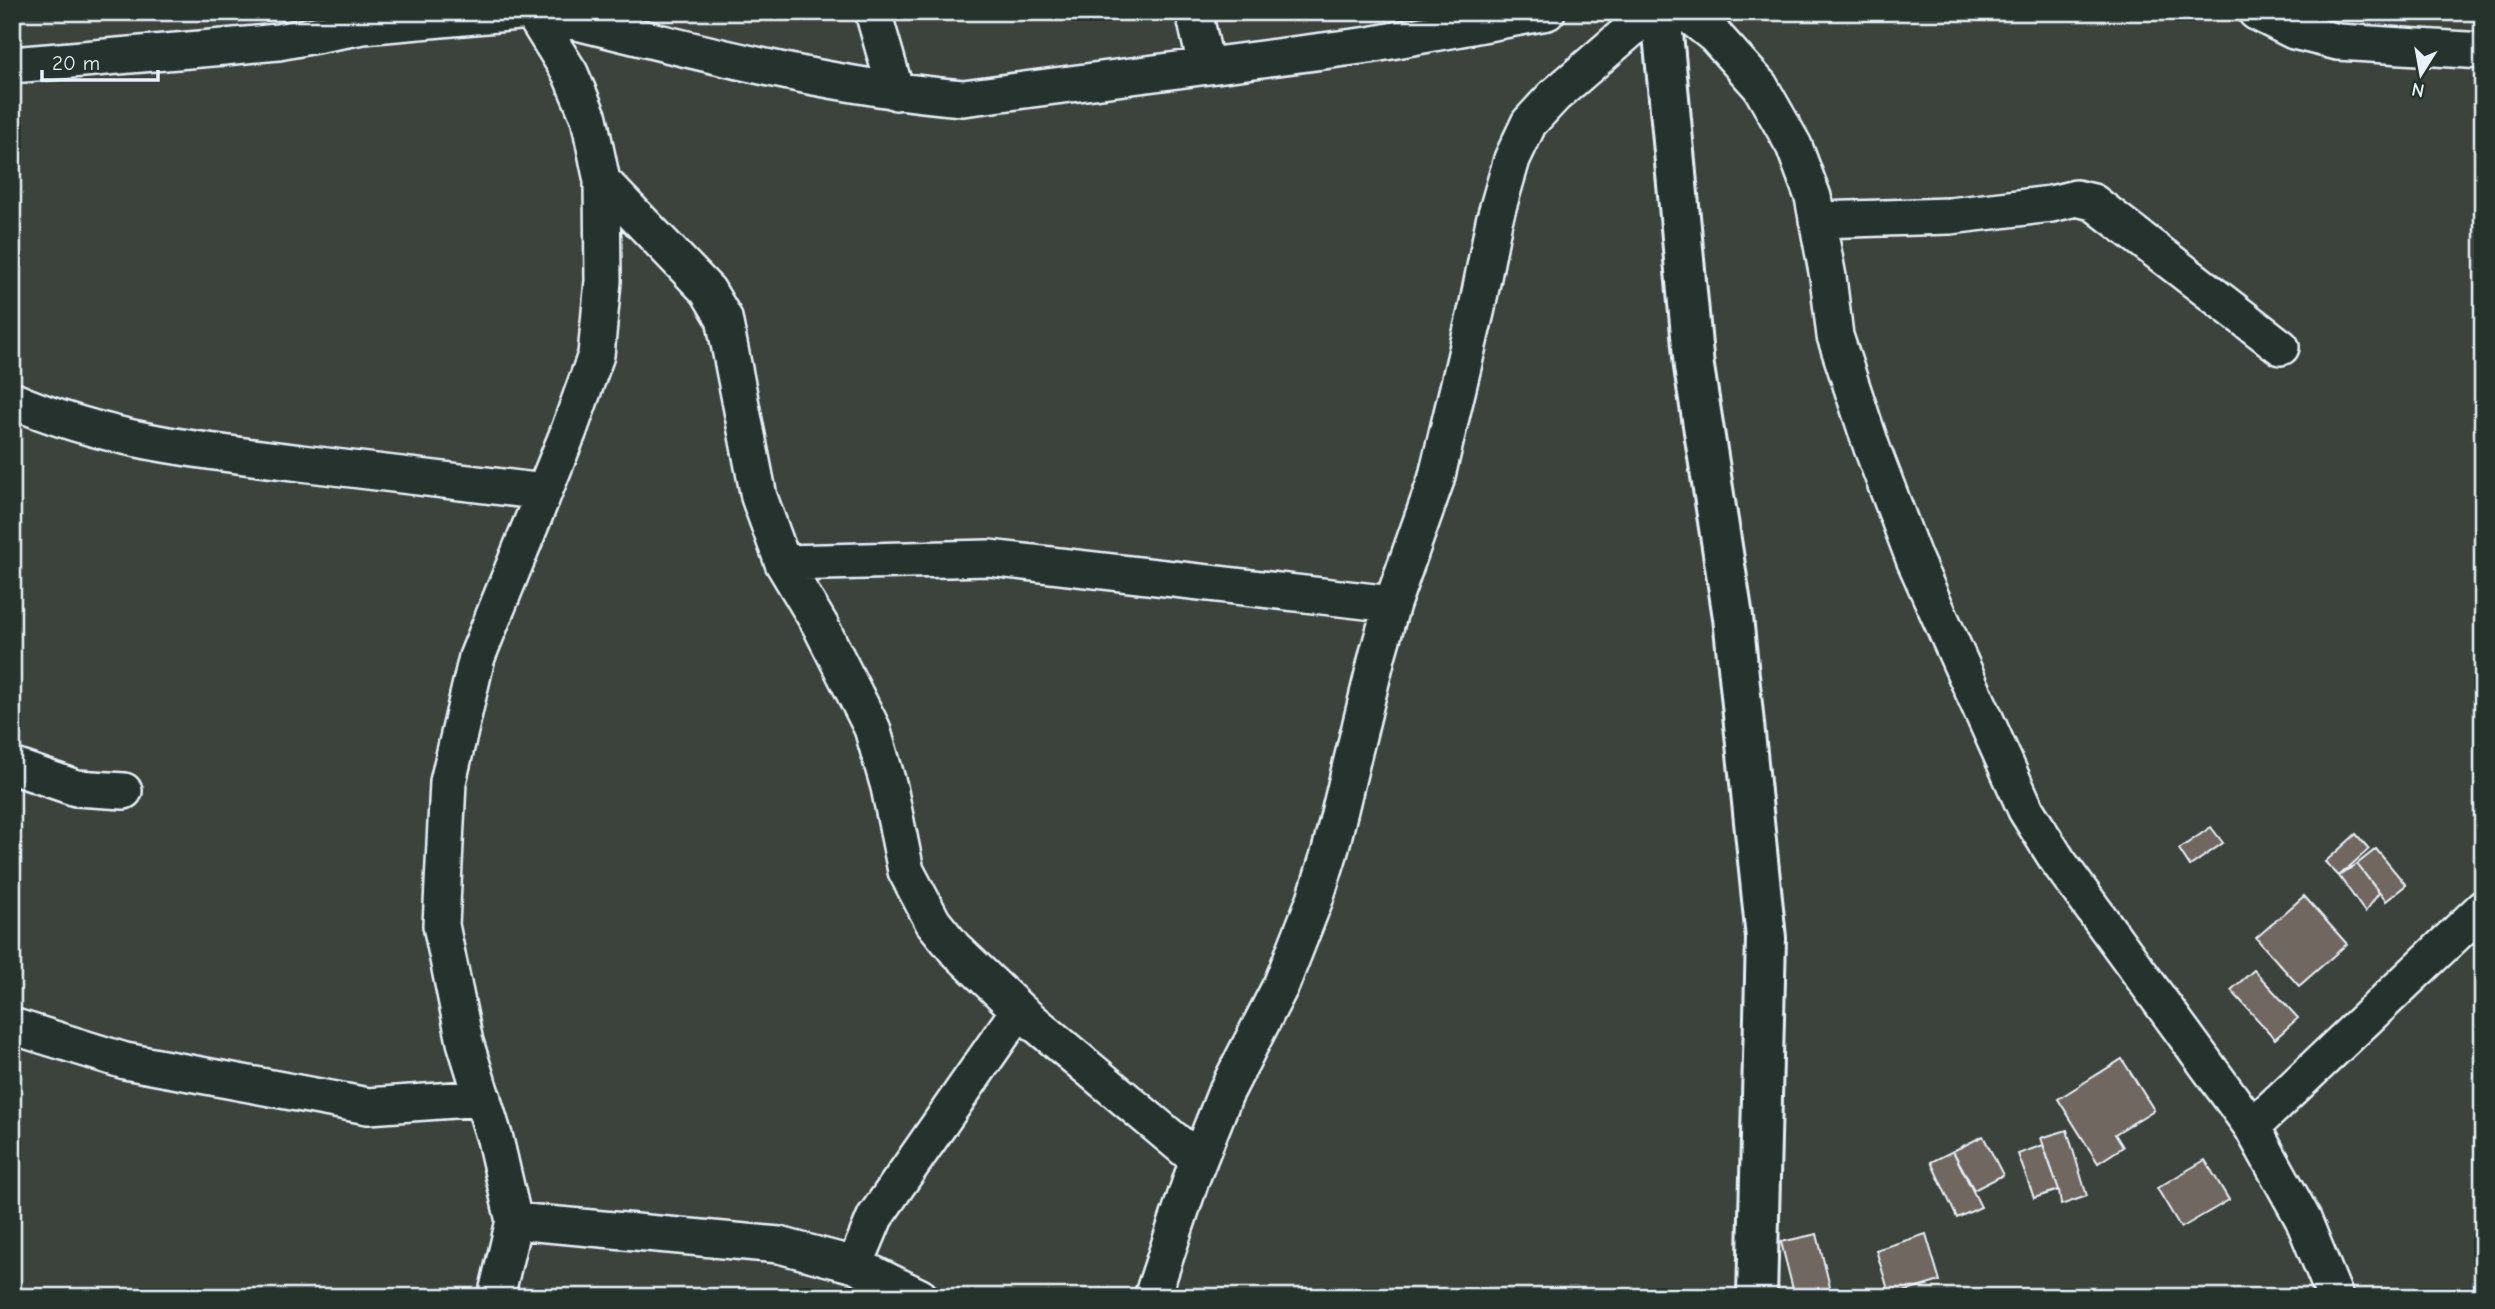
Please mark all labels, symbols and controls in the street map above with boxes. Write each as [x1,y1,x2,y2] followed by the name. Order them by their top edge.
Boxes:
[42,38,158,82] scale bar
[2386,38,2456,108] north arrow
[52,51,100,75] text: 20 m
[2410,78,2426,102] text: N

